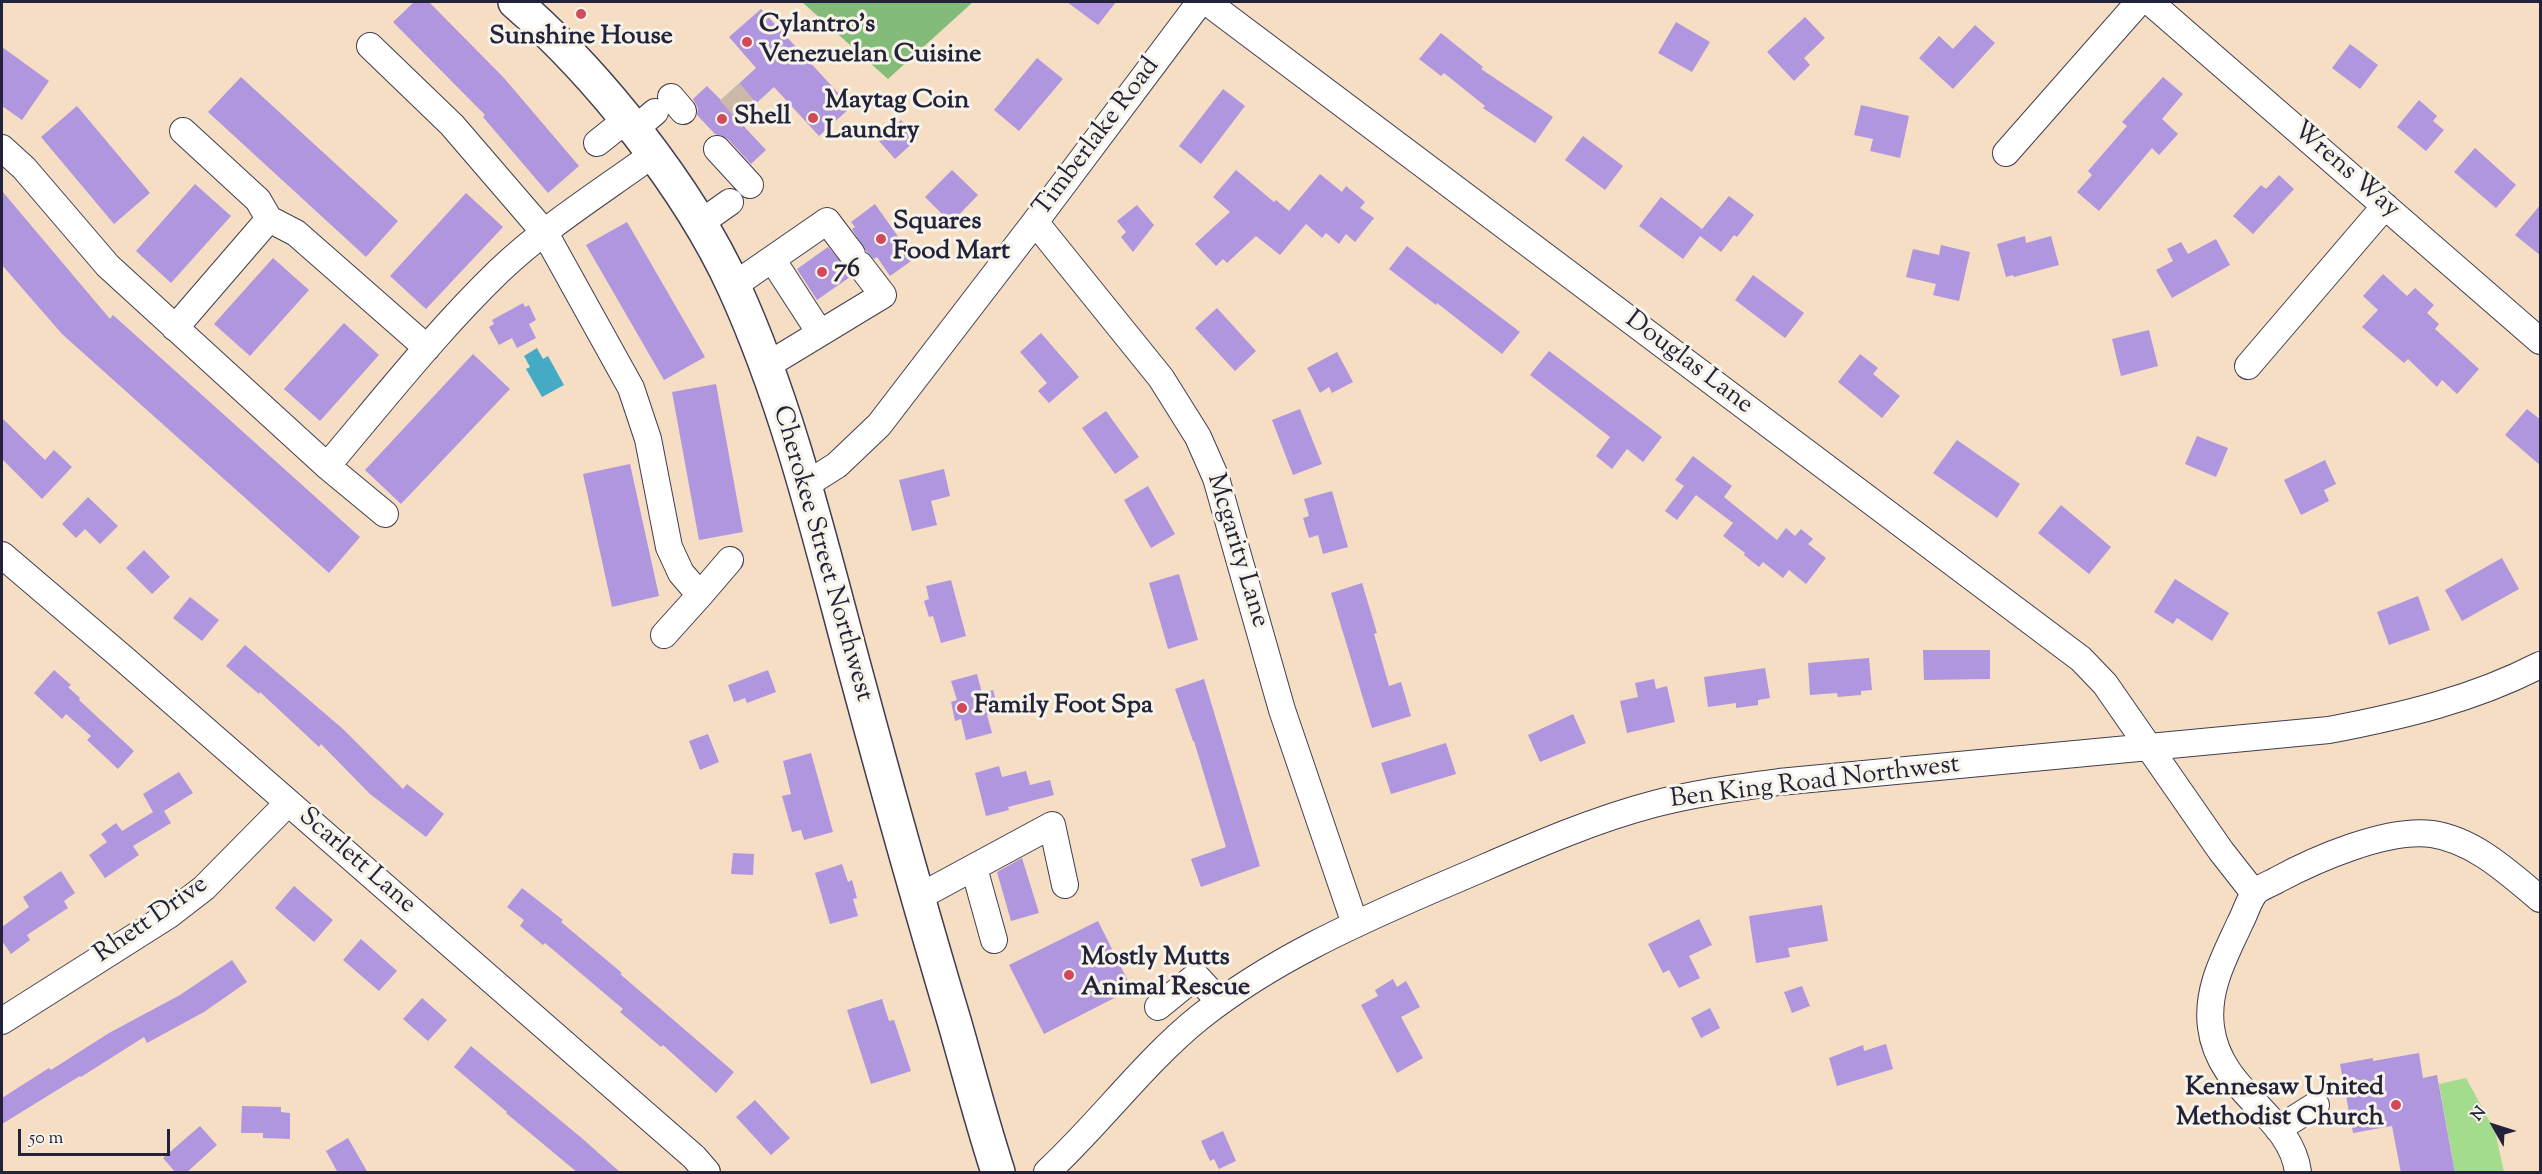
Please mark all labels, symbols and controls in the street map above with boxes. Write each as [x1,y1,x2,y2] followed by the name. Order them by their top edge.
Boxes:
[574,7,588,21] marker: Sunshine House
[759,11,981,72] place label: Cylantro's Venezuelan Cuisine
[489,23,673,55] place label: Sunshine House
[740,35,754,49] marker: Cylantro's Venezuelan Cuisine
[1028,52,1168,224] street label: Timberlake Road
[825,87,969,148] place label: Maytag Coin Laundry
[734,103,791,135] place label: Shell
[806,111,820,125] marker: Maytag Coin Laundry
[715,112,729,126] marker: Shell
[2285,116,2405,226] street label: Wrens Way
[893,208,1010,270] place label: Squares Food Mart
[874,232,888,246] marker: Squares Food Mart
[834,256,860,288] place label: 76
[815,265,829,279] marker: 76
[1618,306,1758,422] street label: Douglas Lane
[764,403,878,705] street label: Cherokee Street Northwest
[1198,470,1274,632] street label: Mcgarity Lane
[974,692,1153,724] place label: Family Foot Spa
[955,701,969,715] marker: Family Foot Spa
[1669,751,1961,817] street label: Ben King Road Northwest
[291,802,421,922] street label: Scarlett Lane
[89,870,215,972] street label: Rhett Drive
[1081,944,1250,1006] place label: Mostly Mutts Animal Rescue
[1062,968,1076,982] marker: Mostly Mutts Animal Rescue
[2176,1074,2384,1136] place label: Kennesaw United Methodist Church
[2464,1096,2524,1156] north arrow
[2389,1098,2403,1112] marker: Kennesaw United Methodist Church
[2467,1102,2493,1127] text: N
[21,1117,172,1155] scale bar
[29,1126,63,1152] text: 50 m

